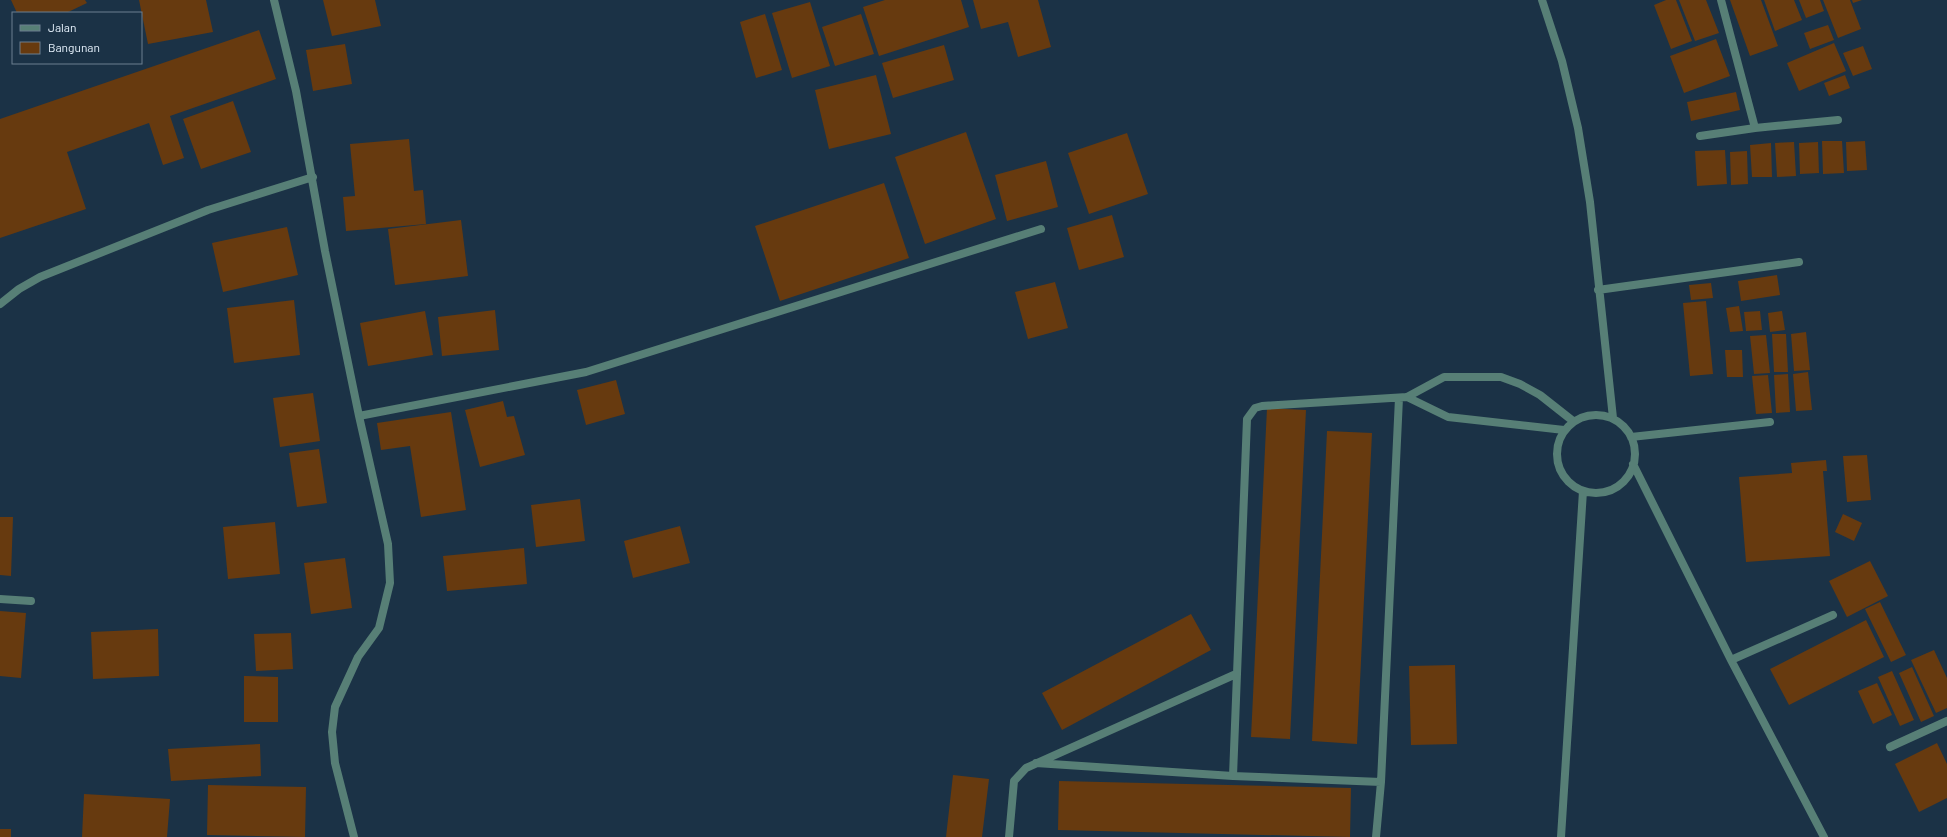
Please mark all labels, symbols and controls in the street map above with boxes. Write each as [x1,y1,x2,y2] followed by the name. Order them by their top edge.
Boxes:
[12,12,142,64] legend
[48,20,76,34] text: Jalan
[48,40,100,54] text: Bangunan

